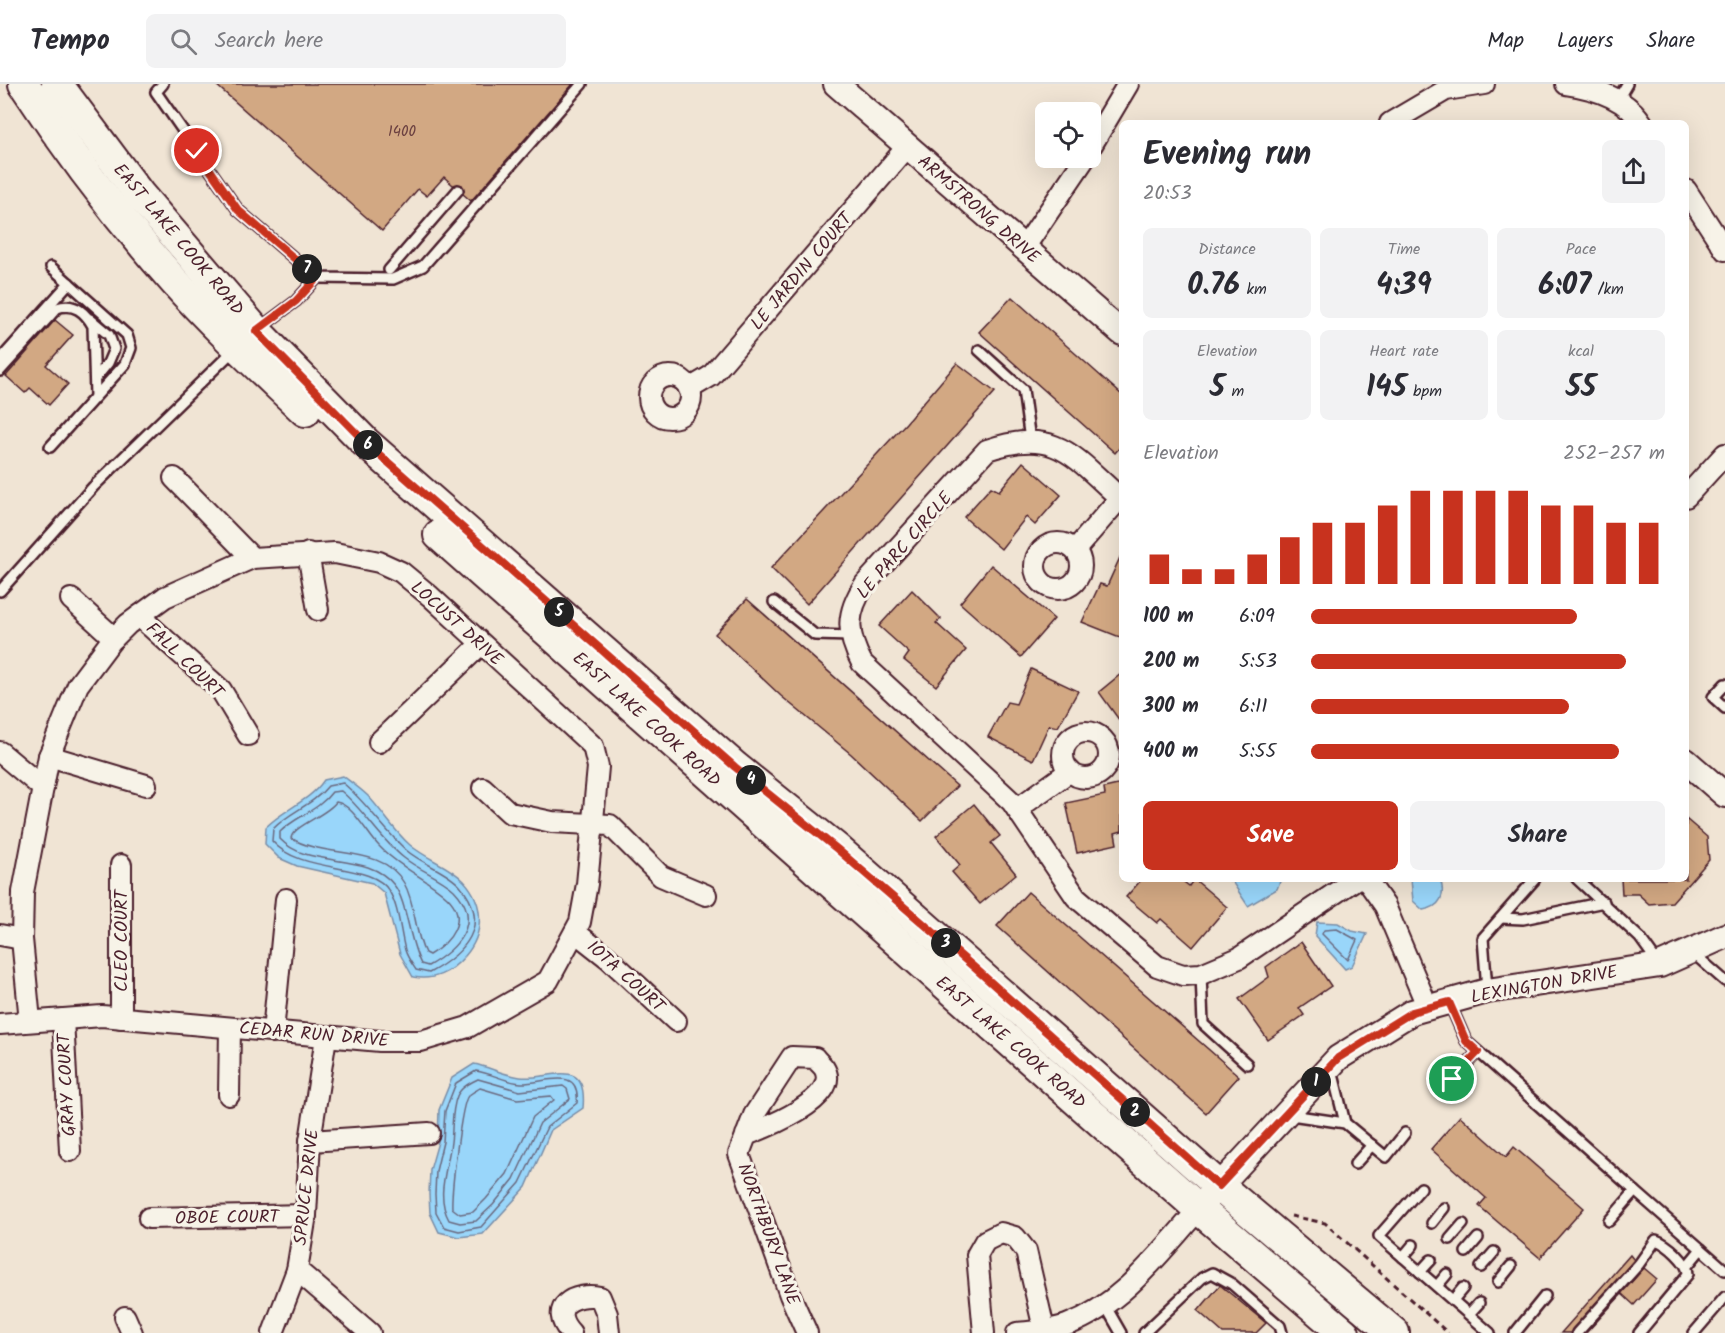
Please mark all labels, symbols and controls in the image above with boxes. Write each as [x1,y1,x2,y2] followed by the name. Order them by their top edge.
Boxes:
[146,14,566,68] search box
[30,19,110,64] text: Tempo
[215,24,323,59] text: Search here
[167,25,200,58] icon: search
[1487,25,1524,58] text: Map
[1557,25,1613,58] text: Layers
[1646,25,1695,58] text: Share
[1035,102,1101,168] map controls
[1035,102,1101,168] button: locate
[388,120,416,144] house number: 1400
[171,125,222,176] pin
[1143,129,1311,182] text: Evening run
[180,134,213,167] icon: check
[1602,140,1665,203] button: share
[910,148,1046,272] street label: ARMSTRONG DRIVE
[105,157,251,323] street label: EAST LAKE COOK ROAD
[1143,178,1192,210] text: 20:53
[744,205,861,338] street label: LE JARDIN COURT
[1198,237,1256,262] text: Distance
[1388,237,1420,262] text: Time
[1566,237,1596,262] text: Pace
[292,254,322,284] pin: 7
[303,256,311,281] text: 7
[1187,262,1240,310] text: 0.76
[1376,262,1432,310] text: 4:39
[1538,262,1591,310] text: 6:07
[1240,277,1267,302] text: km
[1591,277,1624,302] text: /km
[1197,339,1257,364] text: Elevation
[1369,339,1439,364] text: Heart rate
[1568,339,1594,364] text: kcal
[1210,364,1225,412] text: 5
[1366,364,1407,412] text: 145
[1566,364,1596,412] text: 55
[1225,379,1244,404] text: m
[1407,379,1442,404] text: bpm
[353,430,383,460] pin: 6
[364,432,372,457] text: 6
[1143,438,1219,470] text: Elevation
[1563,438,1665,470] text: 252–257 m
[850,485,961,606] street label: LE PARC CIRCLE
[403,574,509,674] street label: LOCUST DRIVE
[544,597,574,627] pin: 5
[555,599,563,624] text: 5
[1143,601,1194,633] text: 100 m
[1239,601,1275,633] text: 6:09
[138,616,231,707] street label: FALL COURT
[565,645,727,795] street label: EAST LAKE COOK ROAD
[1143,646,1199,678] text: 200 m
[1239,646,1277,678] text: 5:53
[1143,691,1199,723] text: 300 m
[1239,691,1268,723] text: 6:11
[1143,736,1199,768] text: 400 m
[1239,736,1276,768] text: 5:55
[736,765,766,795] pin: 4
[747,767,755,792] text: 4
[1143,801,1398,870] button: Save
[1410,801,1665,870] button: Share
[108,889,137,992] street label: CLEO COURT
[931,928,961,958] pin: 3
[942,930,950,955] text: 3
[579,934,672,1021] street label: IOTA COURT
[1469,958,1620,1013] street label: LEXINGTON DRIVE
[928,969,1092,1117] street label: EAST LAKE COOK ROAD
[238,1015,390,1057] street label: CEDAR RUN DRIVE
[50,1031,85,1137] street label: GRAY COURT
[1426,1053,1477,1104] pin
[1435,1062,1468,1095] icon: arrive
[1301,1067,1331,1097] pin: 1
[1314,1069,1318,1094] text: 1
[1120,1097,1150,1127] pin: 2
[1130,1099,1140,1124] text: 2
[287,1127,328,1247] street label: SPRUCE DRIVE
[728,1159,807,1310] street label: NORTHBURY LANE
[175,1203,281,1234] street label: OBOE COURT

